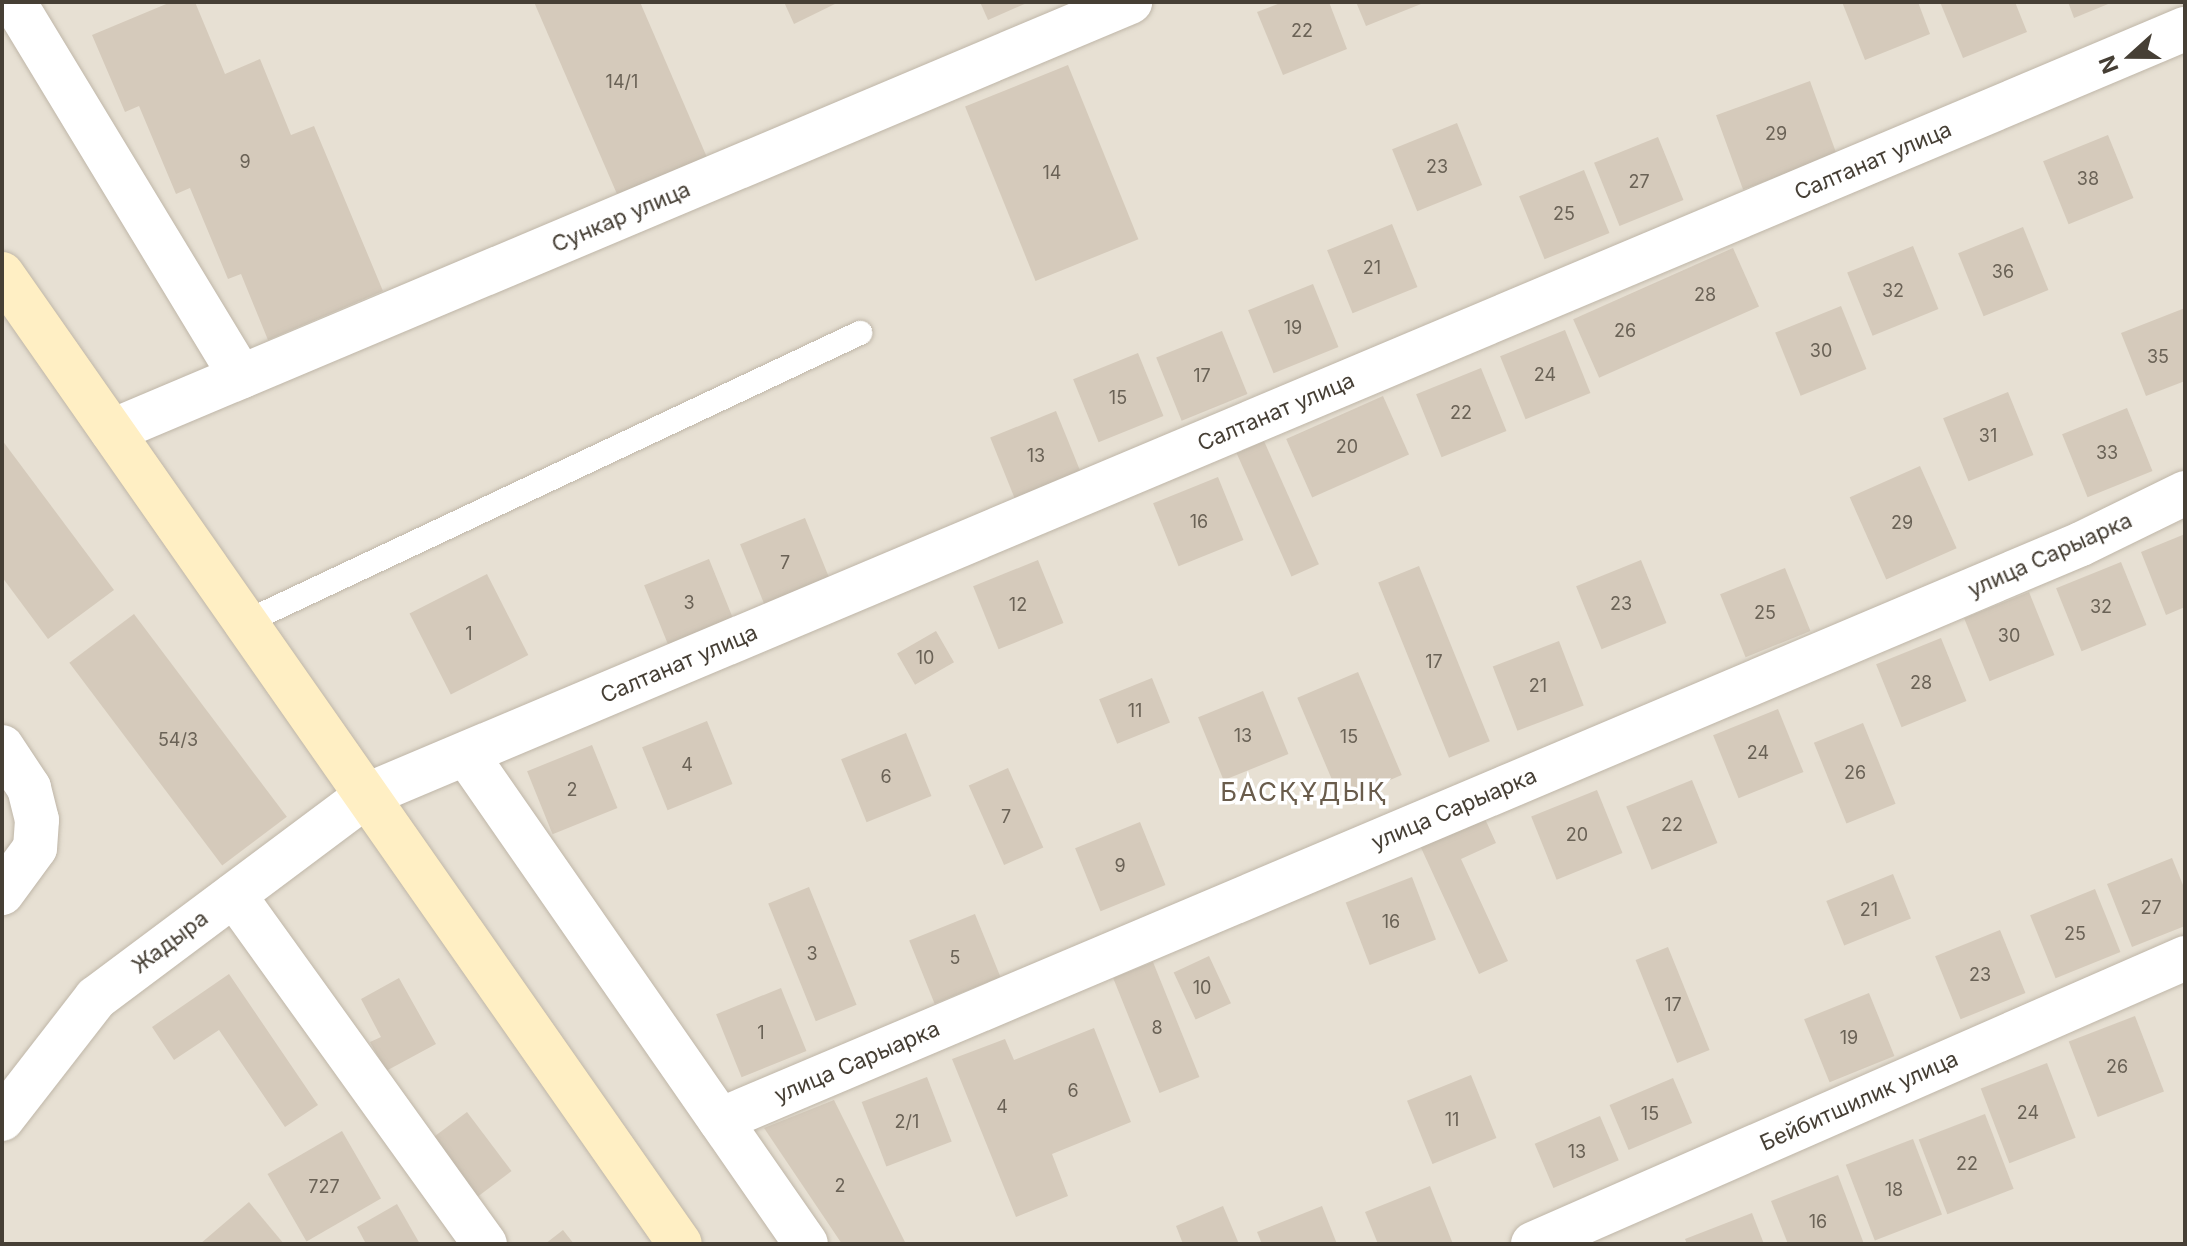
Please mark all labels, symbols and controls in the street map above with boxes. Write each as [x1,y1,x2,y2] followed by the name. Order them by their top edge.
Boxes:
[2091,16,2171,96] north arrow
[1291,20,1313,42] house number: 22
[2093,52,2124,77] text: N
[606,71,638,93] house number: 14/1
[1791,116,1955,206] street label: Салтанат улица
[1765,123,1787,145] house number: 29
[239,151,251,173] house number: 9
[1426,156,1448,178] house number: 23
[1043,162,1061,184] house number: 14
[2077,168,2099,190] house number: 38
[1628,171,1650,193] house number: 27
[548,176,694,258] street label: Сункар улица
[1553,203,1575,225] house number: 25
[1363,257,1381,279] house number: 21
[1992,261,2014,283] house number: 36
[1882,280,1904,302] house number: 32
[1694,284,1716,306] house number: 28
[1284,317,1302,339] house number: 19
[1614,320,1636,342] house number: 26
[1810,340,1832,362] house number: 30
[2147,346,2169,368] house number: 35
[1534,364,1556,386] house number: 24
[1193,365,1211,387] house number: 17
[1194,367,1358,457] street label: Салтанат улица
[1109,387,1127,409] house number: 15
[1450,402,1472,424] house number: 22
[1979,425,1997,447] house number: 31
[1336,436,1358,458] house number: 20
[2096,442,2118,464] house number: 33
[1027,445,1045,467] house number: 13
[1964,507,2136,603] street label: улица Сарыарка
[1190,511,1208,533] house number: 16
[1891,512,1913,534] house number: 29
[780,552,790,574] house number: 7
[683,592,695,614] house number: 3
[1610,593,1632,615] house number: 23
[1009,594,1027,616] house number: 12
[2090,596,2112,618] house number: 32
[1754,602,1776,624] house number: 25
[597,619,761,709] street label: Салтанат улица
[465,623,473,645] house number: 1
[1998,625,2020,647] house number: 30
[916,647,934,669] house number: 10
[1425,651,1443,673] house number: 17
[1910,672,1932,694] house number: 28
[1529,675,1547,697] house number: 21
[1128,700,1142,722] house number: 11
[1234,725,1252,747] house number: 13
[1340,726,1358,748] house number: 15
[158,729,198,751] house number: 54/3
[1747,742,1769,764] house number: 24
[681,754,693,776] house number: 4
[1367,762,1541,856] street label: улица Сарыарка
[1844,762,1866,784] house number: 26
[880,766,892,788] house number: 6
[1220,776,1388,808] district label: БАСҚҰДЫҚ
[567,779,577,801] house number: 2
[1001,806,1011,828] house number: 7
[1661,814,1683,836] house number: 22
[1566,824,1588,846] house number: 20
[1114,855,1126,877] house number: 9
[2140,897,2162,919] house number: 27
[1860,899,1878,921] house number: 21
[127,905,213,979] street label: Жадыра
[1382,911,1400,933] house number: 16
[2064,923,2086,945] house number: 25
[806,943,818,965] house number: 3
[950,947,960,969] house number: 5
[1969,964,1991,986] house number: 23
[1193,977,1211,999] house number: 10
[1664,994,1682,1016] house number: 17
[770,1015,944,1109] street label: улица Сарыарка
[1151,1017,1163,1039] house number: 8
[757,1022,765,1044] house number: 1
[1840,1027,1858,1049] house number: 19
[1756,1045,1962,1157] street label: Бейбитшилик улица
[2106,1056,2128,1078] house number: 26
[1067,1080,1079,1102] house number: 6
[996,1096,1008,1118] house number: 4
[2017,1102,2039,1124] house number: 24
[1641,1103,1659,1125] house number: 15
[1445,1109,1459,1131] house number: 11
[895,1111,919,1133] house number: 2/1
[1568,1141,1586,1163] house number: 13
[1956,1153,1978,1175] house number: 22
[835,1175,845,1197] house number: 2
[308,1176,340,1198] house number: 727
[1885,1179,1903,1201] house number: 18
[1809,1211,1827,1233] house number: 16

